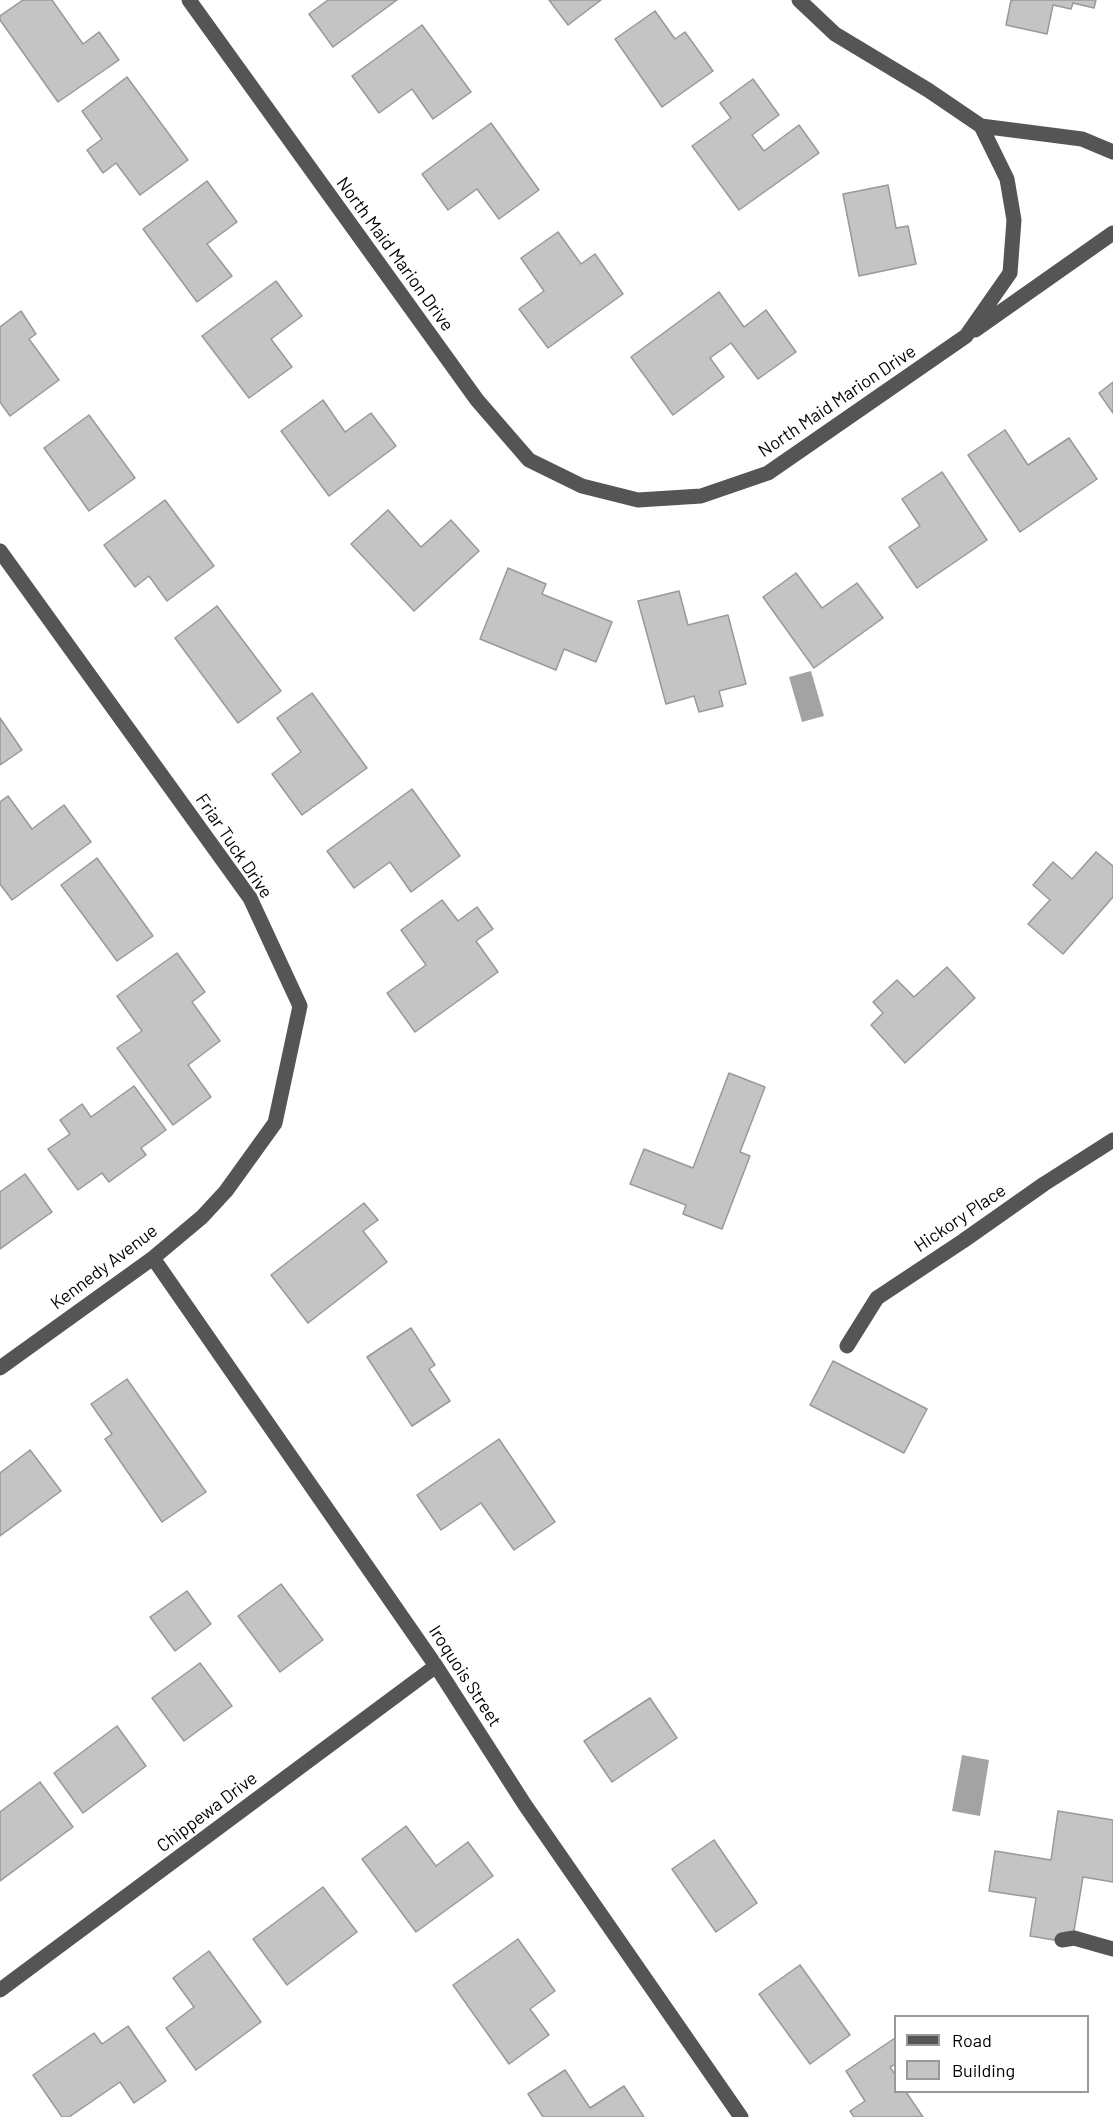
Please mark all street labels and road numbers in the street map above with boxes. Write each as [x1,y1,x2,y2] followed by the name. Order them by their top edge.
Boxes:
[332,173,458,335] street label: North Maid Marion Drive
[754,340,920,462] street label: North Maid Marion Drive
[191,790,277,902] street label: Friar Tuck Drive
[910,1179,1010,1257] street label: Hickory Place
[46,1220,162,1314] street label: Kennedy Avenue
[424,1621,506,1731] street label: Iroquois Street
[153,1767,261,1857] street label: Chippewa Drive

